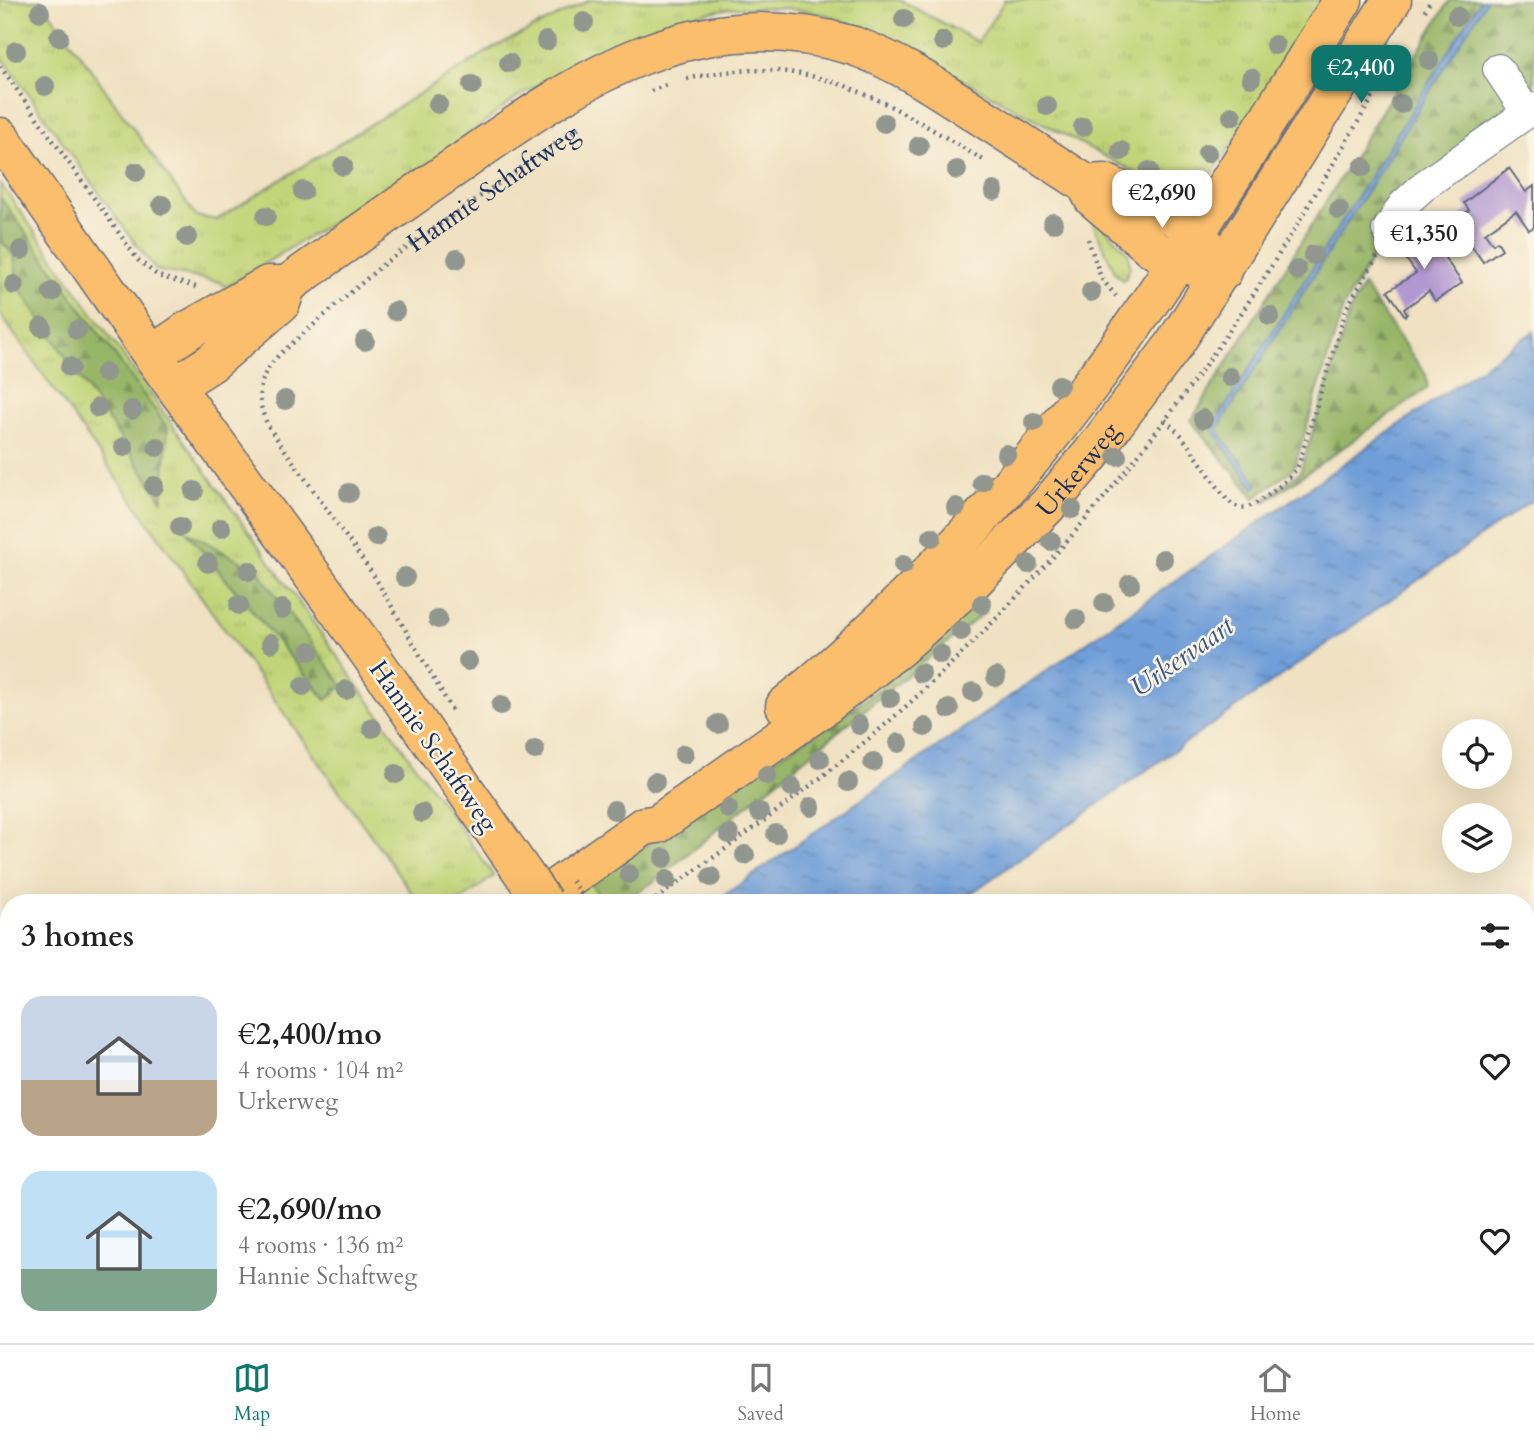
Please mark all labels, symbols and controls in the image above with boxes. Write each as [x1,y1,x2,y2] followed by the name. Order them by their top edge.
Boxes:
[1304,46,1418,105] pin: €2,400
[1327,52,1395,83] text: €2,400
[400,116,586,260] street label: Hannie Schaftweg
[1105,170,1219,230] pin: €2,690
[1128,177,1196,208] text: €2,690
[1367,212,1481,271] pin: €1,350
[1390,218,1458,249] text: €1,350
[1029,415,1128,524] street label: Urkerweg
[1122,607,1242,706] water label: Urkervaart
[361,653,506,840] street label: Hannie Schaftweg
[1442,719,1512,873] map controls
[1442,719,1512,789] button: locate
[1442,803,1512,873] button: layers
[21,916,134,957] text: 3 homes
[1476,917,1514,955] icon: filters
[238,1014,382,1055] text: €2,400/mo
[77,1024,161,1108] icon: home
[1476,1047,1514,1085] icon: heart
[238,1055,403,1086] text: 4 rooms · 104 m²
[238,1086,338,1117] text: Urkerweg
[238,1189,382,1230] text: €2,690/mo
[77,1199,161,1283] icon: home
[1476,1222,1514,1260] icon: heart
[238,1230,403,1261] text: 4 rooms · 136 m²
[238,1261,417,1292] text: Hannie Schaftweg
[233,1359,271,1427] tab: Map
[738,1359,784,1427] tab: Saved
[1250,1359,1301,1427] tab: Home

